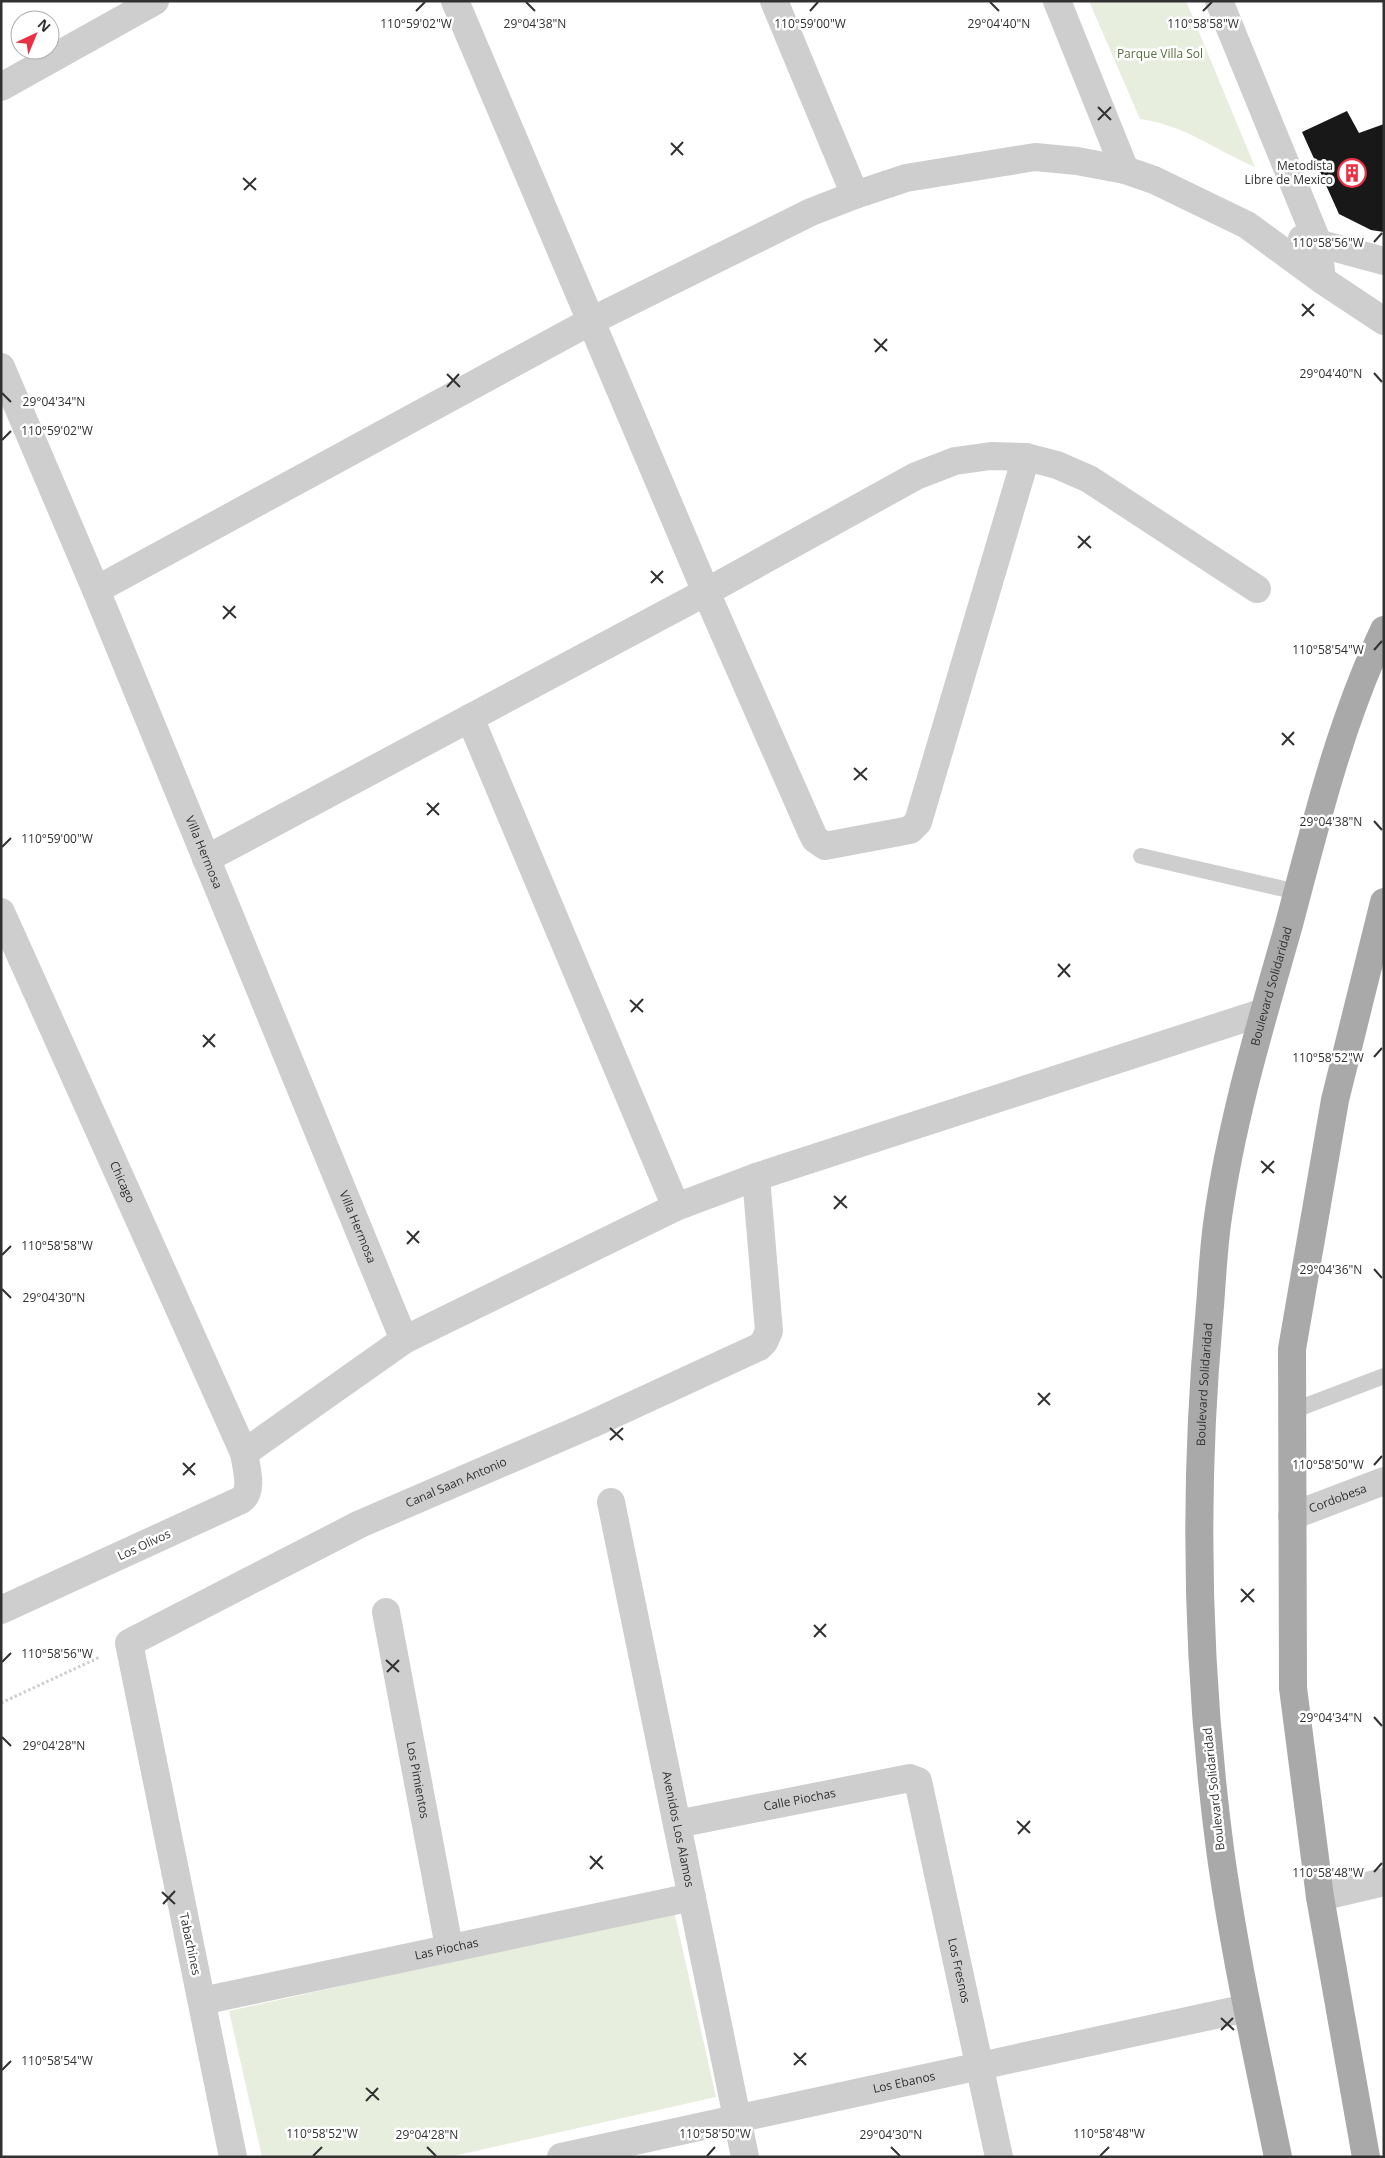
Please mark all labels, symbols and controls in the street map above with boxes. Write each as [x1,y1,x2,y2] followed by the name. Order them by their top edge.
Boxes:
[10,10,60,60] north arrow
[34,14,55,36] text: N
[380,15,452,32] text: 110°59'02"W
[504,15,566,32] text: 29°04'38"N
[774,15,846,32] text: 110°59'00"W
[968,15,1030,32] text: 29°04'40"N
[1167,15,1239,32] text: 110°58'58"W
[1117,45,1203,62] park label: Parque Villa Sol
[1245,157,1333,188] place label: Metodista Libre de Mexico
[1337,158,1367,188] building icon: Metodista Libre de Mexico
[1292,234,1364,251] text: 110°58'56"W
[1300,365,1362,382] text: 29°04'40"N
[23,393,85,410] text: 29°04'34"N
[21,422,93,439] text: 110°59'02"W
[1292,641,1364,658] text: 110°58'54"W
[182,813,227,891] street label: Villa Hermosa
[1300,813,1362,830] text: 29°04'38"N
[21,830,93,847] text: 110°59'00"W
[1246,925,1296,1048] street label: Boulevard Solidaridad
[1292,1049,1364,1066] text: 110°58'52"W
[106,1158,140,1205] street label: Chicago
[336,1188,381,1266] street label: Villa Hermosa
[21,1237,93,1254] text: 110°58'58"W
[1300,1261,1362,1278] text: 29°04'36"N
[23,1289,85,1306] text: 29°04'30"N
[1192,1322,1217,1446] street label: Boulevard Solidaridad
[403,1453,509,1511] street label: Canal Saan Antonio
[1292,1456,1364,1473] text: 110°58'50"W
[1306,1479,1369,1517] street label: Cordobesa
[115,1525,173,1564] street label: Los Olivos
[21,1645,93,1662] text: 110°58'56"W
[1300,1709,1362,1726] text: 29°04'34"N
[1199,1727,1228,1851] street label: Boulevard Solidaridad
[23,1737,85,1754] text: 29°04'28"N
[403,1740,434,1820] street label: Los Pimientos
[658,1770,699,1889] street label: Avenidos Los Alamos
[762,1784,837,1815] street label: Calle Piochas
[1292,1864,1364,1881] text: 110°58'48"W
[176,1911,205,1977] street label: Tabachines
[413,1934,480,1964] street label: Las Piochas
[944,1936,975,2005] street label: Los Fresnos
[21,2052,93,2069] text: 110°58'54"W
[871,2067,937,2097] street label: Los Ebanos
[286,2125,358,2142] text: 110°58'52"W
[679,2125,751,2142] text: 110°58'50"W
[1073,2125,1145,2142] text: 110°58'48"W
[396,2126,458,2143] text: 29°04'28"N
[860,2126,922,2143] text: 29°04'30"N

